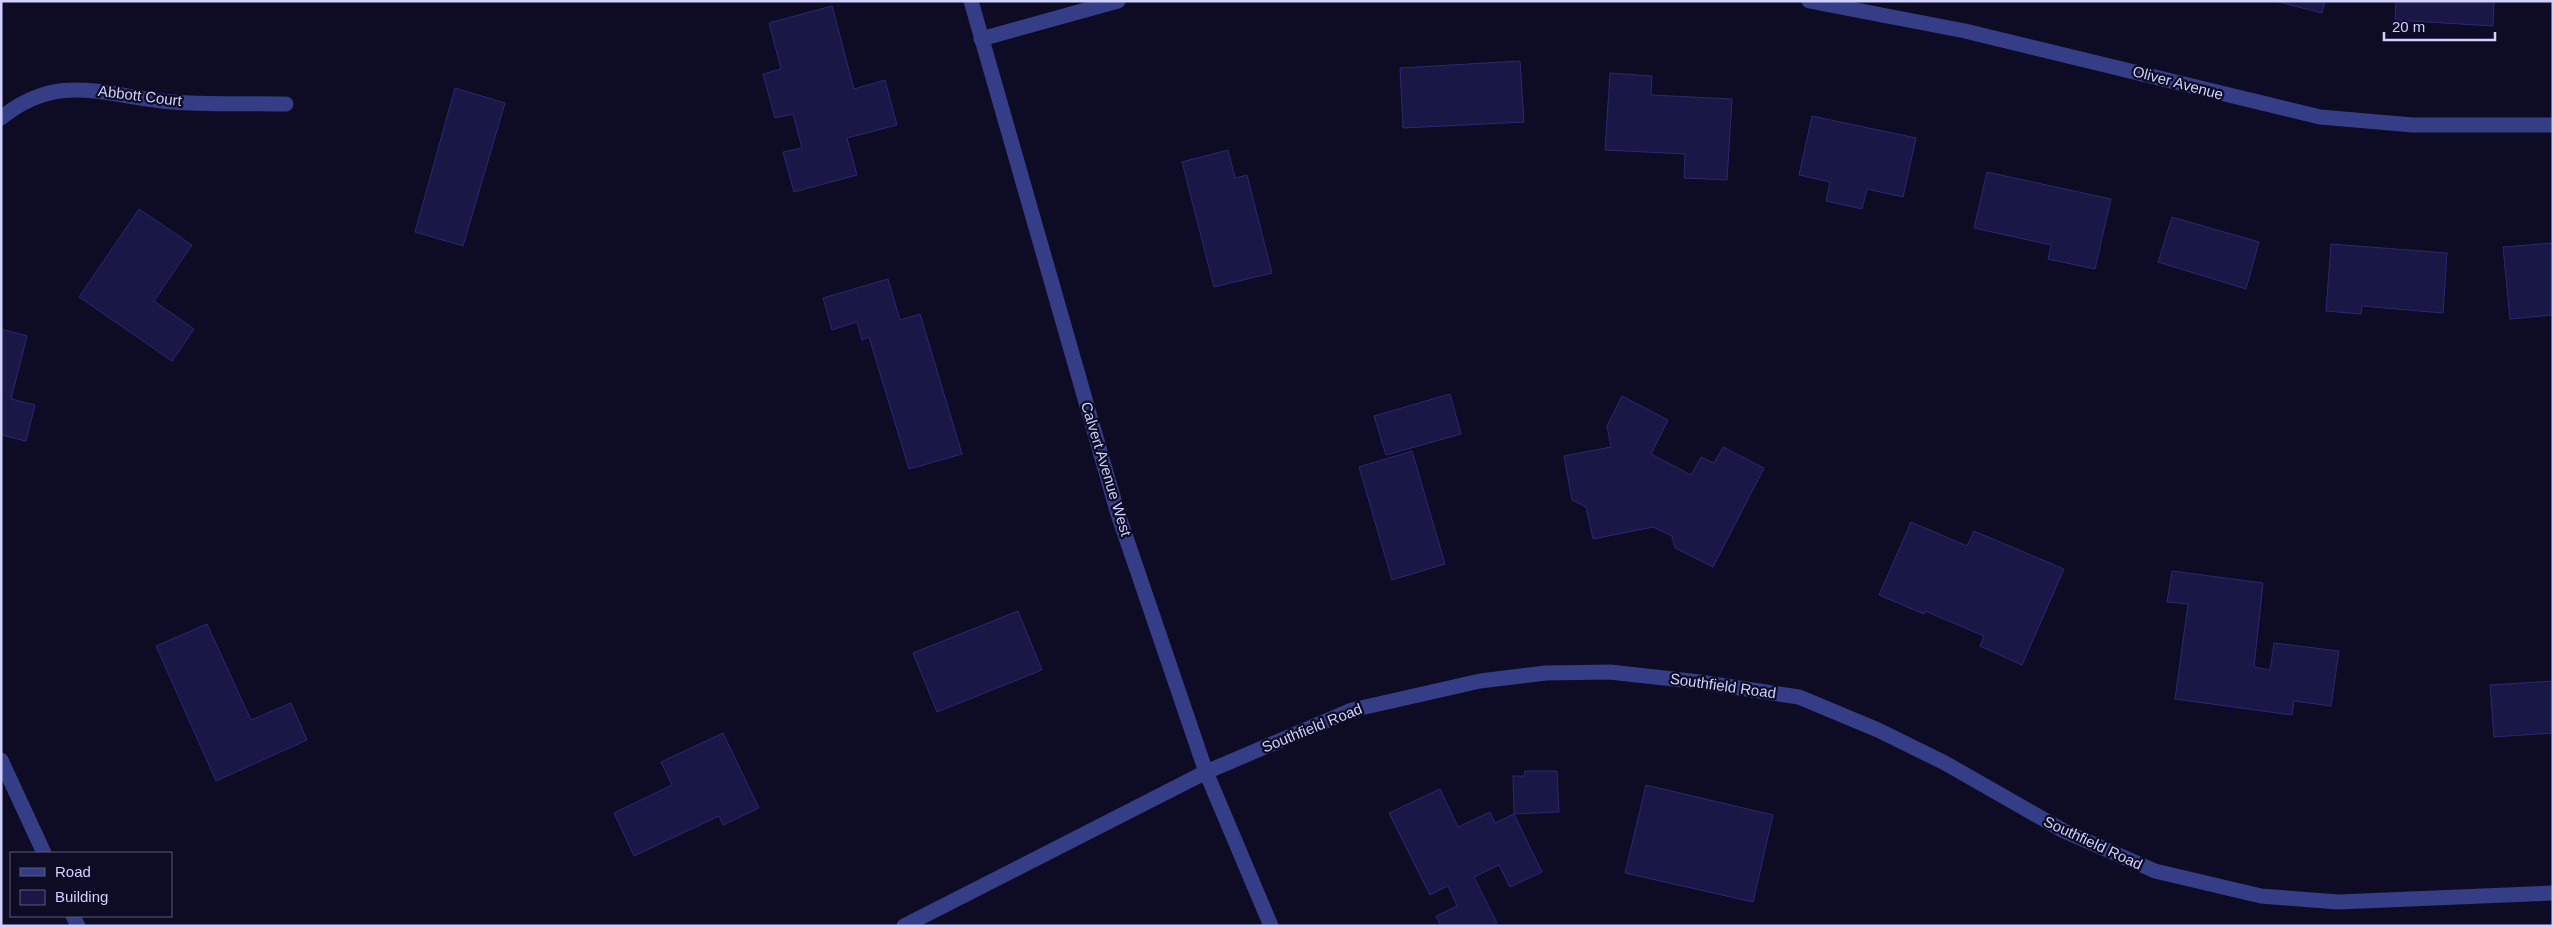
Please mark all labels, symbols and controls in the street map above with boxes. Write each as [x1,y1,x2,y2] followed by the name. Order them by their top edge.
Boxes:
[2384,10,2495,42] scale bar
[2392,18,2425,35] text: 20 m
[2131,62,2225,103] street label: Oliver Avenue
[97,82,184,109] street label: Abbott Court
[1078,400,1135,539] street label: Calvert Avenue West
[1669,670,1777,701] street label: Southfield Road
[1259,700,1364,755] street label: Southfield Road
[2041,812,2145,873] street label: Southfield Road
[10,852,172,917] legend
[55,863,91,880] text: Road
[55,888,108,905] text: Building

